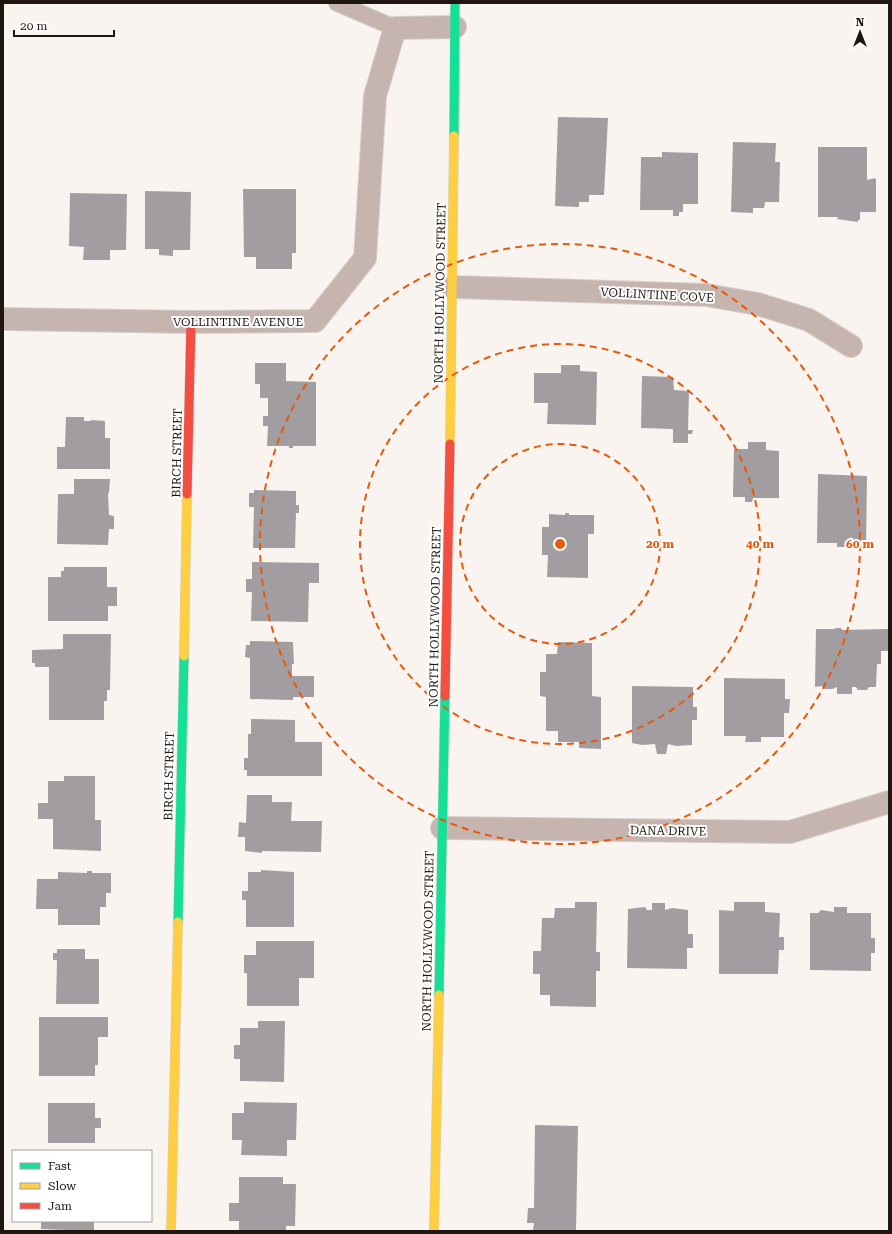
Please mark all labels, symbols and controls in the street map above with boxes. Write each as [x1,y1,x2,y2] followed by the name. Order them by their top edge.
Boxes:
[14,12,114,38] scale bar
[840,12,880,52] north arrow
[856,16,865,29] text: N
[20,19,47,33] text: 20 m
[431,202,449,384] street label: NORTH HOLLYWOOD STREET
[600,285,714,305] street label: VOLLINTINE COVE
[173,315,303,329] street label: VOLLINTINE AVENUE
[169,408,185,498] street label: BIRCH STREET
[426,526,444,708] street label: NORTH HOLLYWOOD STREET
[553,537,567,551] centre of rings
[646,537,674,551] text: 20 m
[746,537,774,551] text: 40 m
[846,537,874,551] text: 60 m
[161,731,177,821] street label: BIRCH STREET
[630,823,706,839] street label: DANA DRIVE
[419,850,437,1032] street label: NORTH HOLLYWOOD STREET
[12,1150,152,1222] legend
[48,1159,72,1173] text: Fast
[48,1179,76,1193] text: Slow
[48,1199,72,1213] text: Jam

